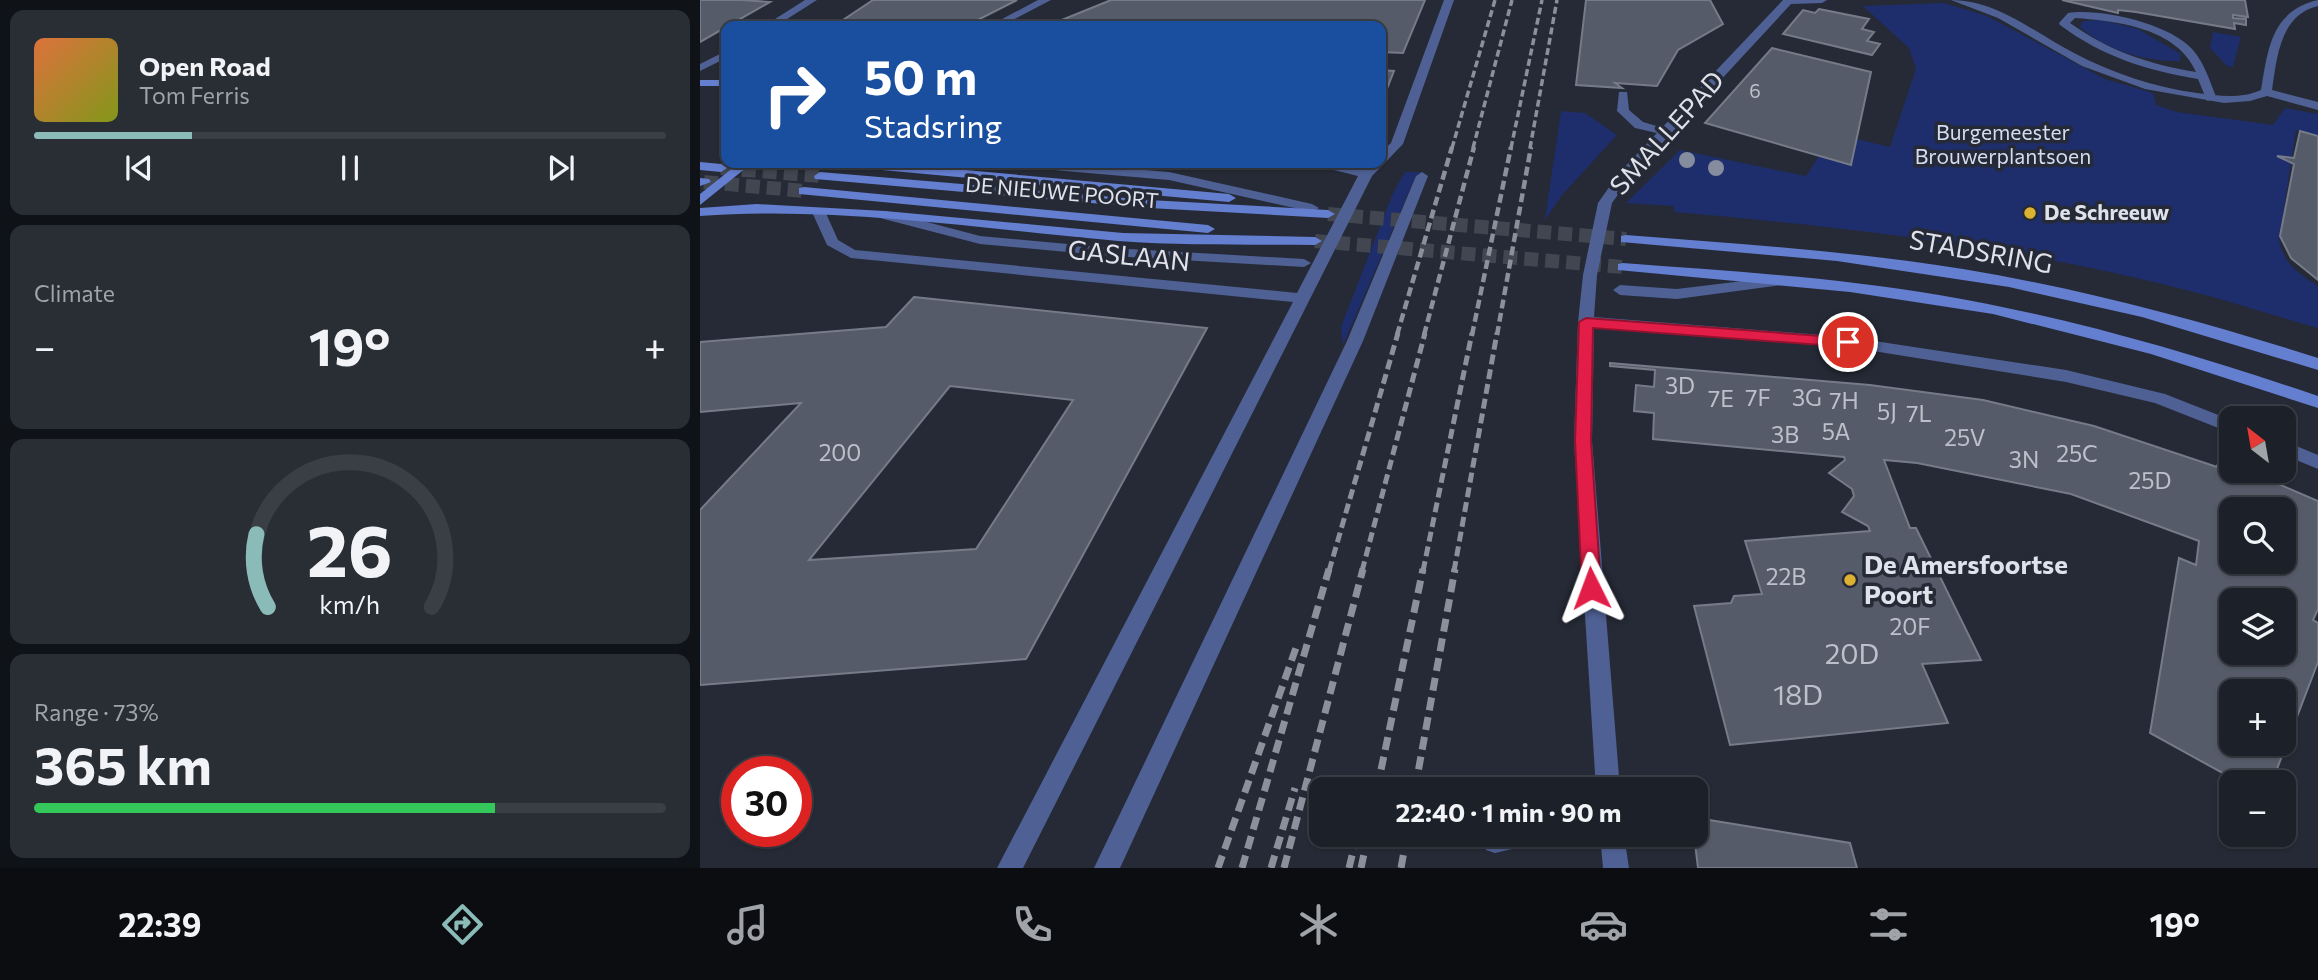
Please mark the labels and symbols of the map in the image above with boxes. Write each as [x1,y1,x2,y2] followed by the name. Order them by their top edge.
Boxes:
[1602,64,1729,200] street label: SMALLEPAD
[1749,79,1761,102] house number: 6
[1915,119,2091,168] park label: Burgemeester Brouwerplantsoen
[964,171,1160,212] street label: DE NIEUWE POORT
[2044,199,2170,224] place label: De Schreeuw
[2022,205,2038,221] marker: De Schreeuw
[1907,223,2055,278] street label: STADSRING
[1067,233,1192,276] street label: GASLAAN
[1818,312,1878,372] pin
[1665,371,1695,399] house number: 3D
[1745,383,1771,411] house number: 7F
[1792,383,1822,411] house number: 3G
[1708,384,1734,412] house number: 7E
[1829,386,1859,414] house number: 7H
[1877,397,1897,425] house number: 5J
[1906,399,1932,427] house number: 7L
[2219,406,2296,483] north arrow
[1822,417,1850,445] house number: 5A
[1771,420,1799,448] house number: 3B
[1944,423,1986,451] house number: 25V
[819,438,861,466] house number: 200
[2056,439,2098,467] house number: 25C
[2009,445,2039,473] house number: 3N
[2129,466,2171,494] house number: 25D
[1864,548,2068,609] place label: De Amersfoortse Poort
[1554,551,1628,625] position arrow
[1766,562,1806,590] house number: 22B
[1842,572,1858,588] marker: De Amersfoortse Poort
[1890,612,1930,640] house number: 20F
[1825,636,1879,670] house number: 20D
[1773,677,1823,711] house number: 18D
[721,756,812,847] speed limit sign: 30

